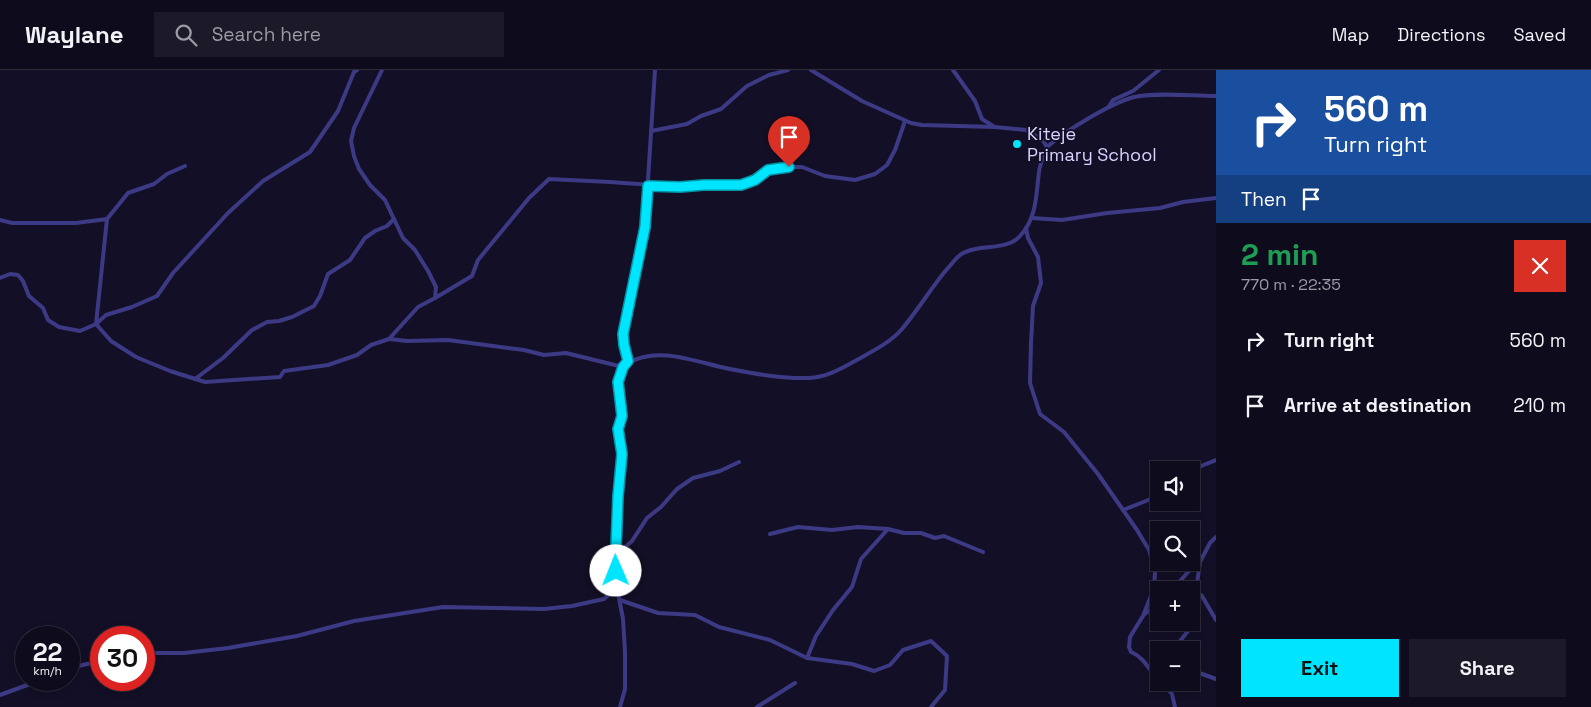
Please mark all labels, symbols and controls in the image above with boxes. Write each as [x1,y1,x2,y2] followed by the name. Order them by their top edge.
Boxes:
[154,12,504,57] search box
[25,19,124,50] text: Waylane
[172,21,200,49] icon: search
[212,22,321,47] text: Search here
[1332,23,1369,46] text: Map
[1397,23,1486,46] text: Directions
[1514,23,1566,46] text: Saved
[1324,87,1428,131] text: 560 m
[1241,90,1306,155] icon: right
[768,116,810,167] pin
[1027,122,1157,166] place label: Kiteje Primary School
[775,123,803,151] icon: arrive
[1324,130,1427,158] text: Turn right
[1011,138,1023,150] marker: Kiteje Primary School
[1297,185,1325,213] icon: arrive
[1241,187,1287,212] text: Then
[1241,235,1319,274] text: 2 min
[1514,240,1566,292] button: close
[1241,274,1341,295] text: 770 m · 22:35
[1241,327,1269,355] icon: right
[1284,328,1374,353] text: Turn right
[1510,328,1566,353] text: 560 m
[1241,392,1269,420] icon: arrive
[1284,393,1472,418] text: Arrive at destination
[1513,393,1566,418] text: 210 m
[1150,461,1200,691] map controls
[1150,461,1200,511] button: sound
[1150,521,1200,571] button: search
[589,544,641,596] position arrow
[1150,581,1200,631] button: +
[90,626,155,691] speed limit sign: 30
[33,636,62,668] text: 22
[1241,639,1399,697] button: Exit
[1409,639,1566,697] button: Share
[1150,641,1200,691] button: −
[33,663,62,679] text: km/h

